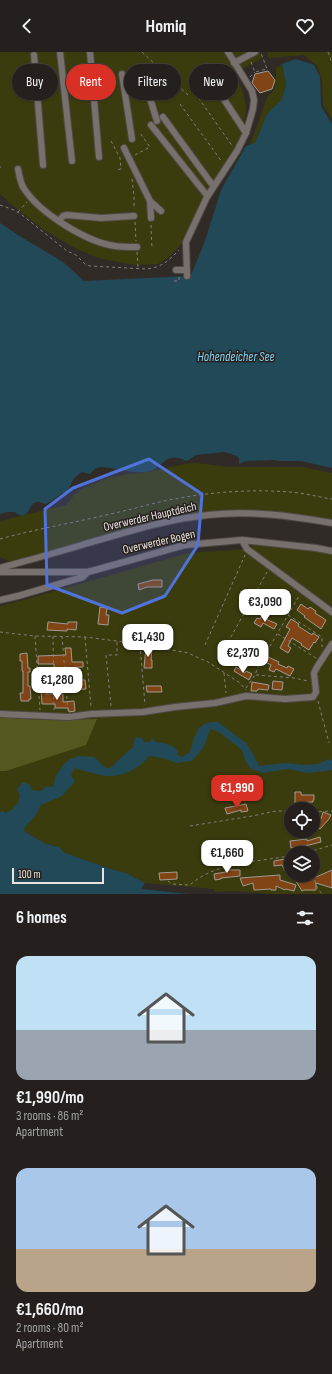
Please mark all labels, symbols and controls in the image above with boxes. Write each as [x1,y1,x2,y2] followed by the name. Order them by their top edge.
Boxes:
[16,15,38,37] icon: back
[294,15,316,37] icon: heart
[146,16,186,37] text: Homiq
[12,64,58,100] chip: Buy
[66,64,116,100] chip: Rent
[124,64,181,100] chip: Filters
[189,64,238,100] chip: New
[197,349,275,365] water label: Hohendeicher See
[102,499,198,535] street label: Overwerder Hauptdeich
[121,526,197,558] street label: Overwerder Bogen
[232,589,298,623] pin: €3,090
[248,594,282,610] text: €3,090
[115,624,181,658] pin: €1,430
[131,629,165,645] text: €1,430
[210,640,276,674] pin: €2,370
[226,645,260,661] text: €2,370
[24,667,90,701] pin: €1,280
[40,672,74,688] text: €1,280
[204,775,270,809] pin: €1,990
[220,780,254,796] text: €1,990
[284,802,320,882] map controls
[284,802,320,838] button: locate
[194,840,260,874] pin: €1,660
[210,845,244,861] text: €1,660
[284,846,320,882] button: layers
[12,866,104,885] scale bar
[18,868,40,881] text: 100 m
[294,907,316,929] icon: filters
[16,908,67,928] text: 6 homes
[130,982,202,1054] icon: home
[16,1088,84,1108] text: €1,990/mo
[16,1108,83,1124] text: 3 rooms · 86 m²
[16,1124,63,1140] text: Apartment
[130,1194,202,1266] icon: home
[16,1300,84,1320] text: €1,660/mo
[16,1320,83,1336] text: 2 rooms · 80 m²
[16,1336,63,1352] text: Apartment

